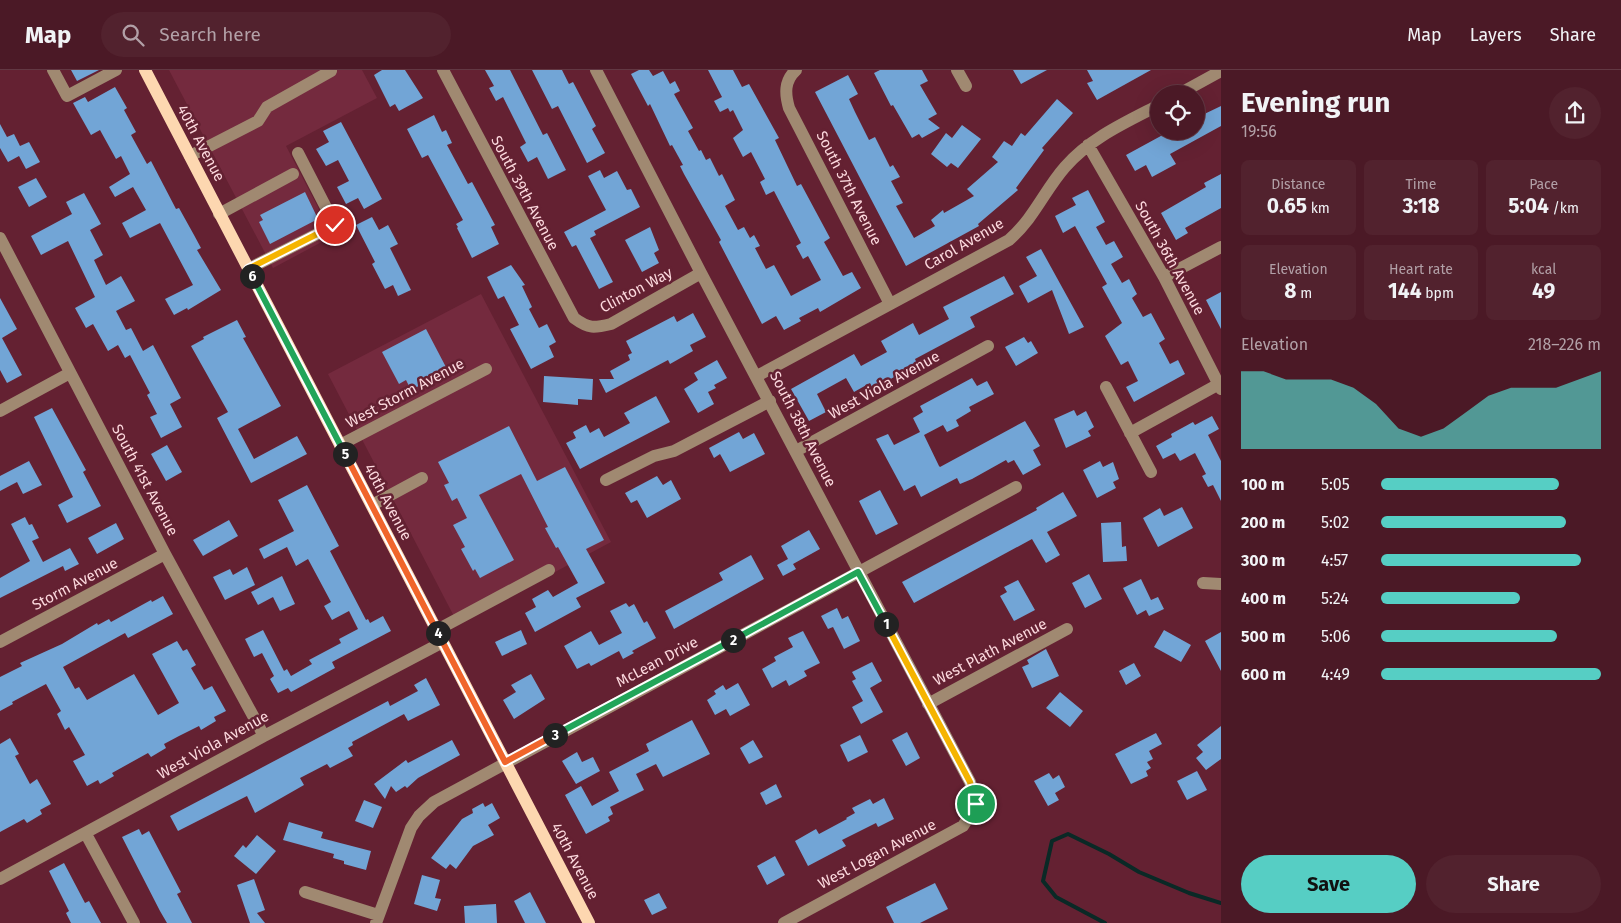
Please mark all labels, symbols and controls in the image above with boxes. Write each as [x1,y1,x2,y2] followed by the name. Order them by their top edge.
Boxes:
[101,12,451,57] search box
[25,21,71,49] text: Map
[119,21,147,49] icon: search
[159,23,261,46] text: Search here
[1407,24,1442,46] text: Map
[1470,24,1522,46] text: Layers
[1550,24,1596,46] text: Share
[1150,85,1205,140] map controls
[1150,85,1205,140] button: locate
[1241,86,1390,119] text: Evening run
[1549,87,1601,139] button: share
[173,102,229,184] street label: 40th Avenue
[1241,122,1277,141] text: 19:56
[812,128,886,248] street label: South 37th Avenue
[487,133,563,253] street label: South 39th Avenue
[1271,176,1325,193] text: Distance
[1406,176,1436,193] text: Time
[1529,176,1558,193] text: Pace
[1267,193,1307,219] text: 0.65
[1402,193,1440,219] text: 3:18
[1508,193,1549,219] text: 5:04
[1131,198,1209,318] street label: South 36th Avenue
[1307,200,1330,217] text: km
[1549,200,1579,217] text: /km
[314,204,356,246] pin
[321,211,349,239] icon: check
[921,214,1007,274] street label: Carol Avenue
[1269,261,1328,278] text: Elevation
[1389,261,1453,278] text: Heart rate
[1531,261,1556,278] text: kcal
[597,263,676,317] street label: Clinton Way
[240,264,264,288] pin: 6
[249,268,256,285] text: 6
[1284,278,1297,304] text: 8
[1388,278,1422,304] text: 144
[1532,278,1555,304] text: 49
[1297,285,1312,302] text: m
[1422,285,1454,302] text: bpm
[1241,335,1308,354] text: Elevation
[1528,335,1601,354] text: 218–226 m
[825,347,943,423] street label: West Viola Avenue
[343,354,467,432] street label: West Storm Avenue
[766,368,840,490] street label: South 38th Avenue
[108,421,182,539] street label: South 41st Avenue
[332,442,358,466] pin: 5
[342,446,349,463] text: 5
[360,461,416,543] street label: 40th Avenue
[1241,475,1284,494] text: 100 m
[1321,475,1350,494] text: 5:05
[1241,513,1285,532] text: 200 m
[1321,513,1350,532] text: 5:02
[1241,551,1285,570] text: 300 m
[1321,551,1348,570] text: 4:57
[29,554,121,614] street label: Storm Avenue
[1241,589,1286,608] text: 400 m
[1321,589,1349,608] text: 5:24
[874,612,898,636] pin: 1
[930,615,1050,689] street label: West Plath Avenue
[883,616,890,633] text: 1
[426,620,450,646] pin: 4
[435,625,442,642] text: 4
[1241,627,1286,646] text: 500 m
[1321,627,1350,646] text: 5:06
[720,628,746,652] pin: 2
[730,632,737,649] text: 2
[613,633,701,691] street label: McLean Drive
[1241,665,1286,684] text: 600 m
[1321,665,1350,684] text: 4:49
[154,707,272,783] street label: West Viola Avenue
[542,722,568,748] pin: 3
[552,727,559,744] text: 3
[955,783,997,825] pin
[962,790,990,818] icon: arrive
[815,815,939,893] street label: West Logan Avenue
[547,820,603,902] street label: 40th Avenue
[1241,855,1416,913] button: Save
[1426,855,1601,913] button: Share

